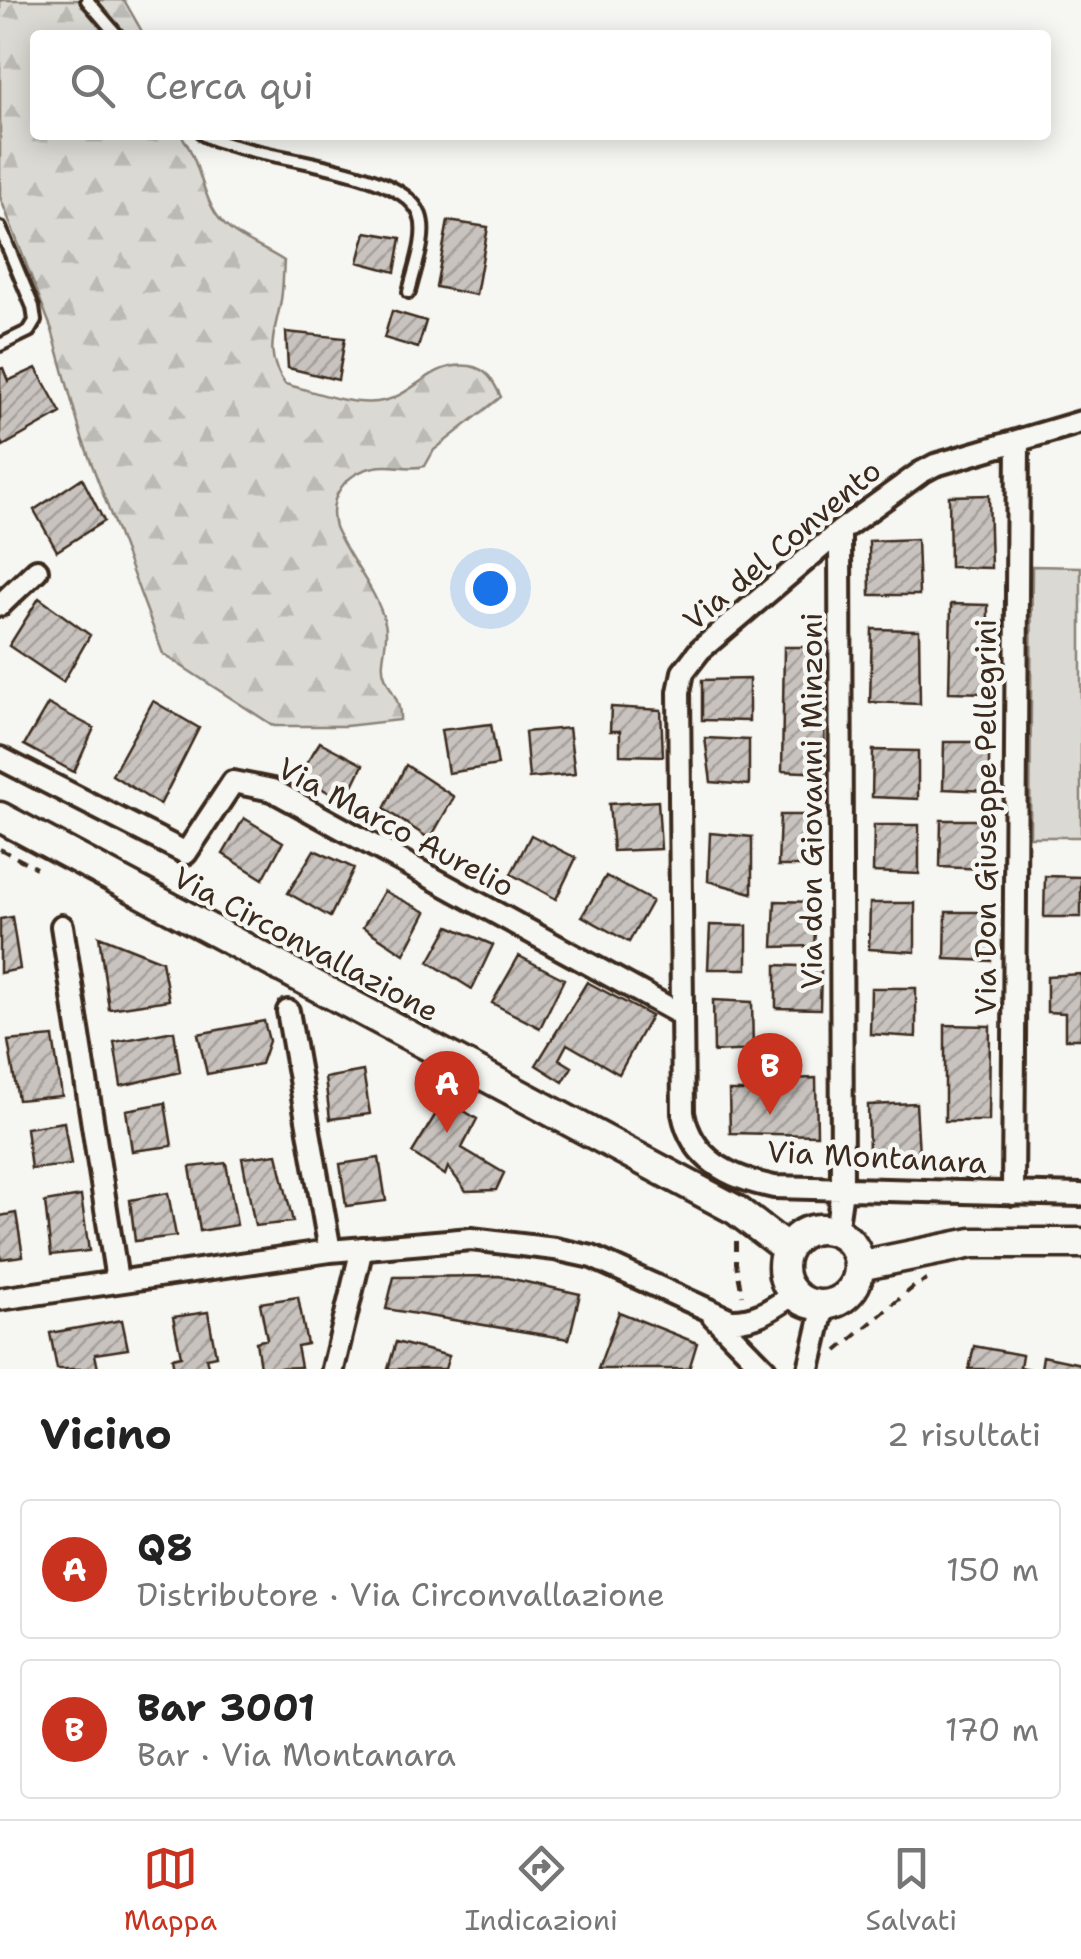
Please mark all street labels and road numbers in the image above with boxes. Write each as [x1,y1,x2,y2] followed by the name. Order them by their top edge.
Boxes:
[674,450,890,640] street label: Via del Convento
[791,612,832,990] street label: Via don Giovanni Minzoni
[965,619,1006,1015] street label: Via Don Giuseppe Pellegrini
[270,747,522,907] street label: Via Marco Aurelio
[166,857,446,1031] street label: Via Circonvallazione
[766,1131,988,1183] street label: Via Montanara

